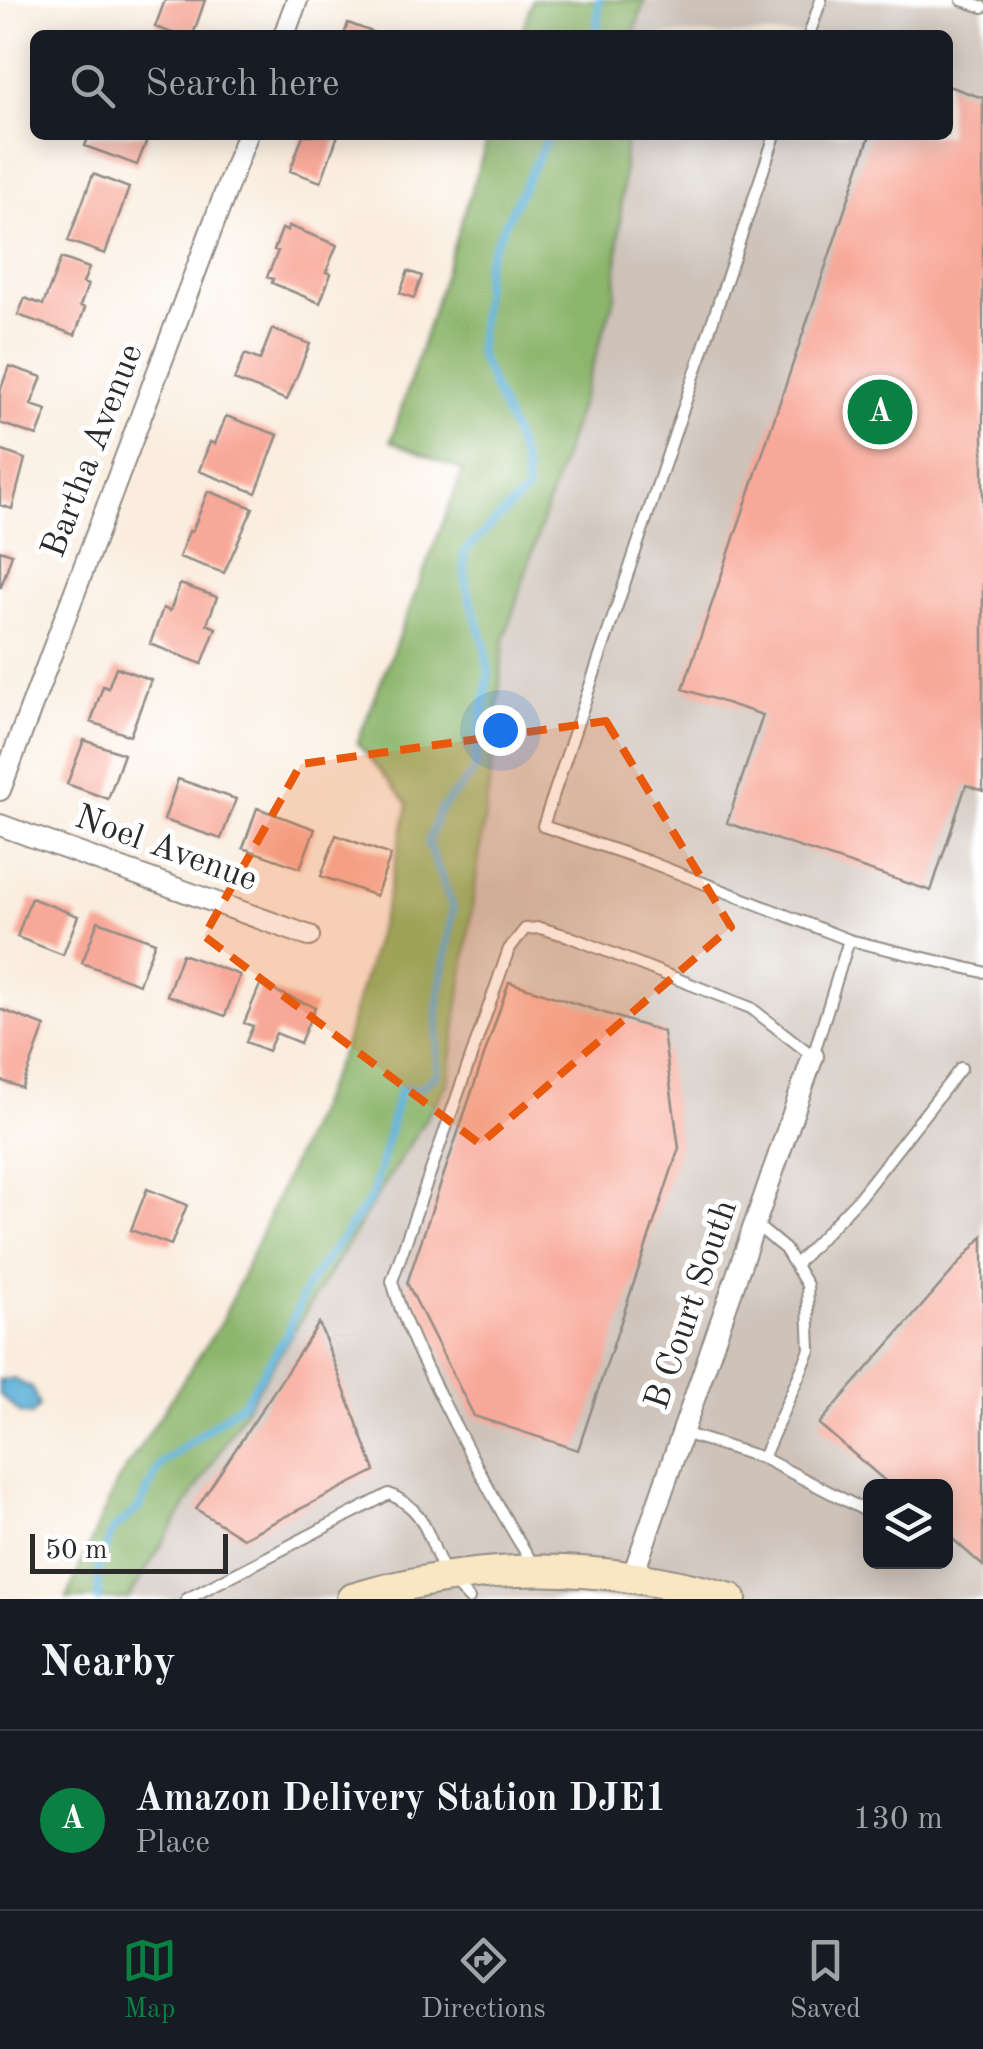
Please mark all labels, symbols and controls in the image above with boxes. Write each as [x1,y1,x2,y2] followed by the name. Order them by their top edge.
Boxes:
[30,30,953,140] search box
[65,58,120,113] icon: search
[145,66,340,104] text: Search here
[36,340,150,562] street label: Bartha Avenue
[848,374,912,450] pin: A
[475,705,526,756] your location
[70,800,262,898] street label: Noel Avenue
[640,1196,744,1414] street label: B Court South
[863,1479,953,1569] map controls
[863,1479,953,1569] button: layers
[30,1529,228,1574] scale bar
[45,1537,108,1565] text: 50 m
[40,1643,176,1685] text: Nearby
[135,1781,667,1819] text: Amazon Delivery Station DJE1
[60,1804,85,1836] text: A
[853,1804,943,1836] text: 130 m
[135,1828,210,1860] text: Place
[122,1933,177,2028] tab: Map
[421,1933,546,2028] tab: Directions
[790,1933,861,2028] tab: Saved

